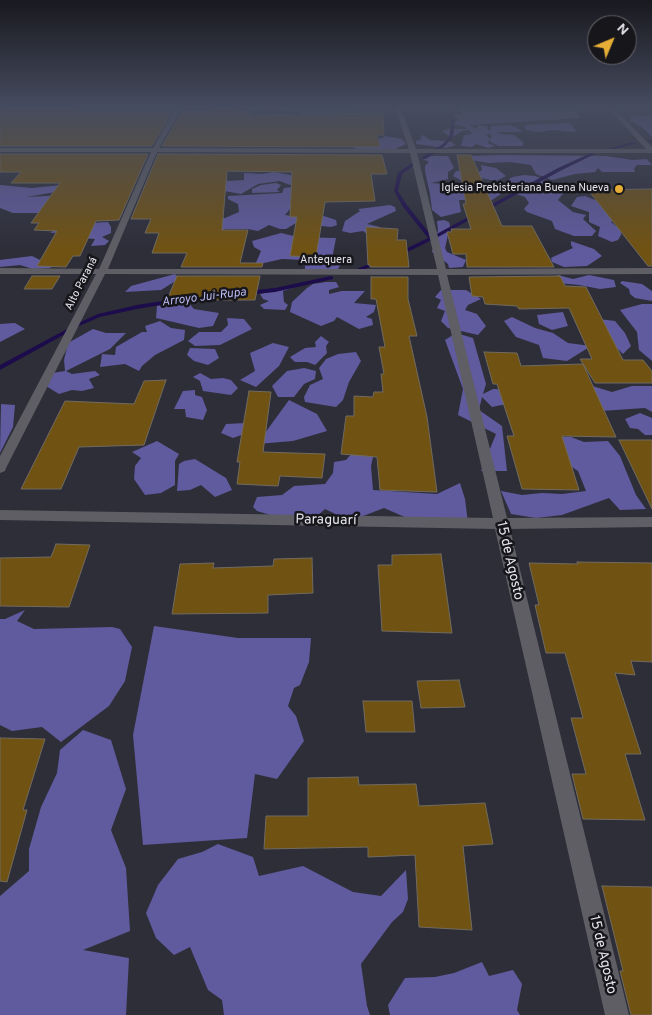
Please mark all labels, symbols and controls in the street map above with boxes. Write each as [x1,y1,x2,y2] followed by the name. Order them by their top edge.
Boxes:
[587,15,637,65] north arrow
[613,20,632,39] text: N
[441,182,609,196] place label: Iglesia Prebisteriana Buena Nueva
[613,183,625,195] marker: Iglesia Prebisteriana Buena Nueva
[300,254,352,268] street label: Antequera
[63,255,101,313] street label: Alto Paraná
[161,286,247,310] water label: Arroyo Jui-Rupa
[295,512,357,530] street label: Paraguarí
[492,520,526,602] street label: 15 de Agosto
[585,914,619,996] street label: 15 de Agosto

